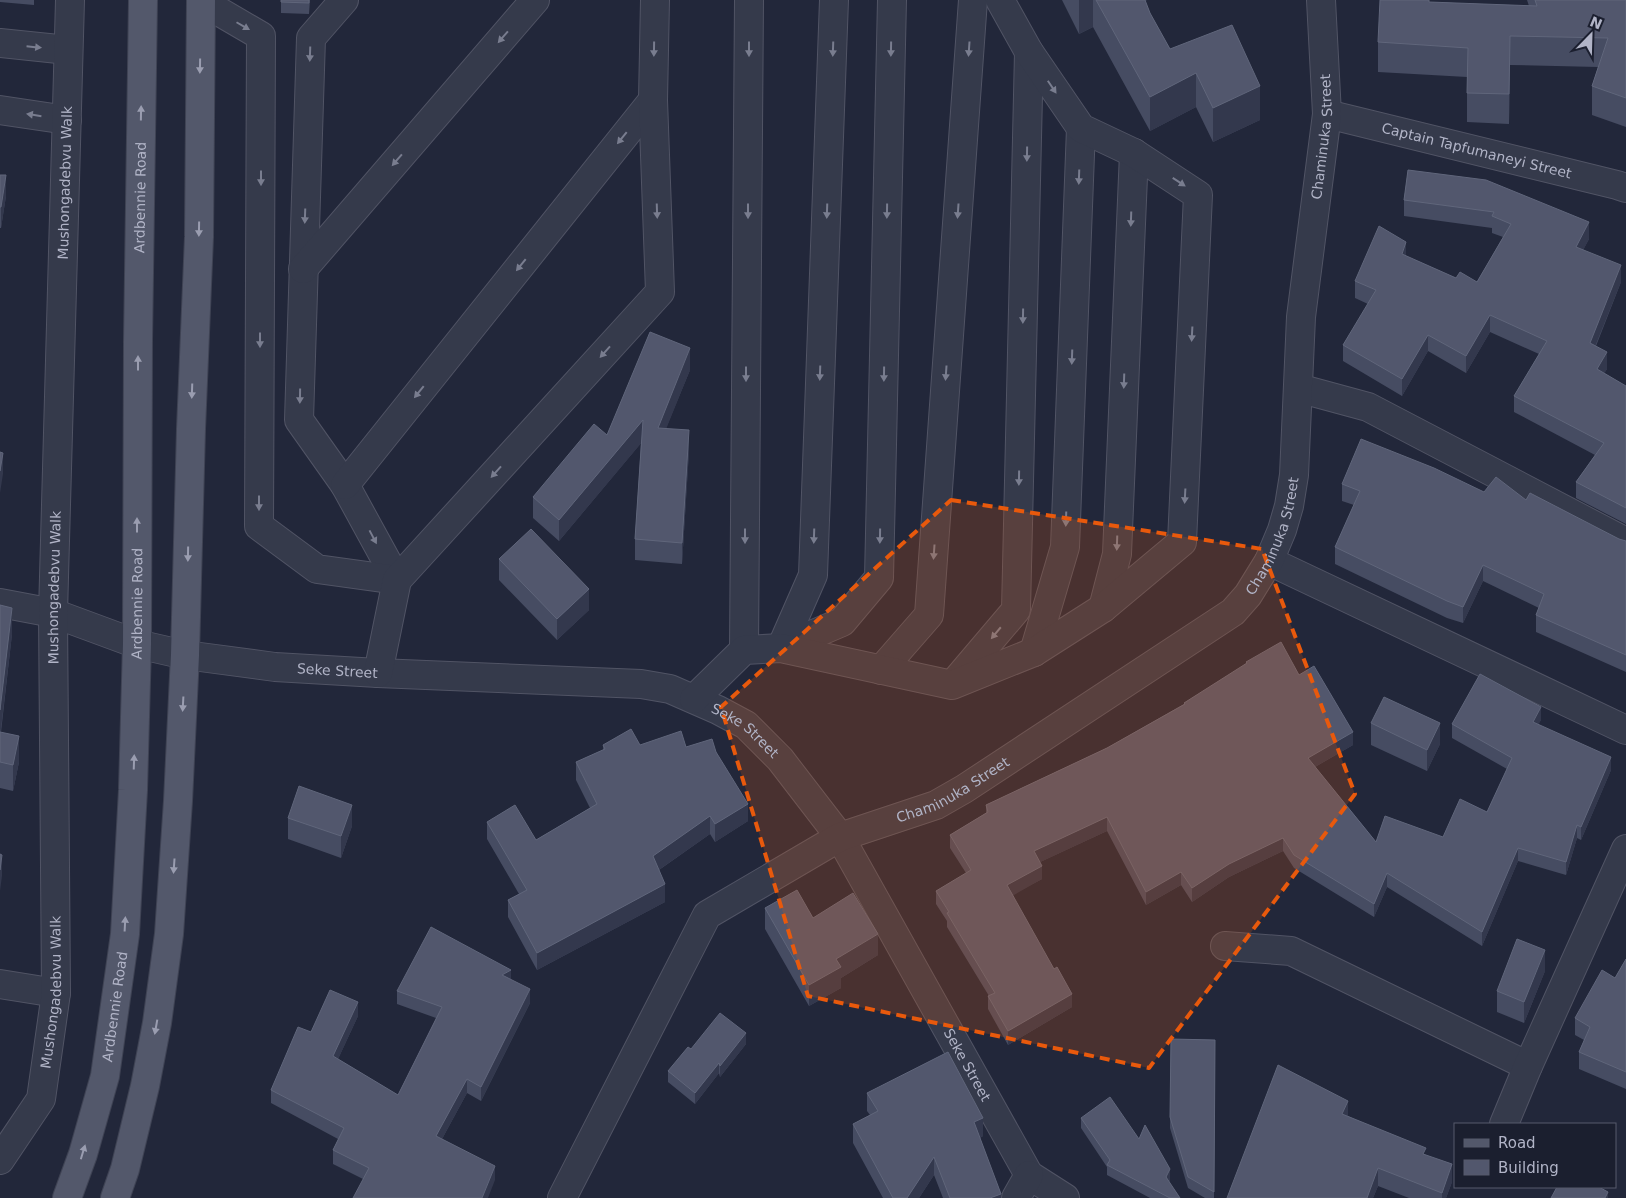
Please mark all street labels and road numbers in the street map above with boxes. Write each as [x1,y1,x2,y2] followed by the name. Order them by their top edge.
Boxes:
[1308,73,1335,200] street label: Chaminuka Street
[55,105,75,260] street label: Mushongadebvu Walk
[1380,120,1574,182] street label: Captain Tapfumaneyi Street
[131,142,149,253] street label: Ardbennie Road
[1242,475,1302,598] street label: Chaminuka Street
[45,510,64,664] street label: Mushongadebvu Walk
[129,548,145,659] street label: Ardbennie Road
[297,660,379,681] street label: Seke Street
[709,700,782,761] street label: Seke Street
[894,753,1013,826] street label: Chaminuka Street
[37,915,64,1070] street label: Mushongadebvu Walk
[99,950,130,1063] street label: Ardbennie Road
[941,1026,994,1104] street label: Seke Street

